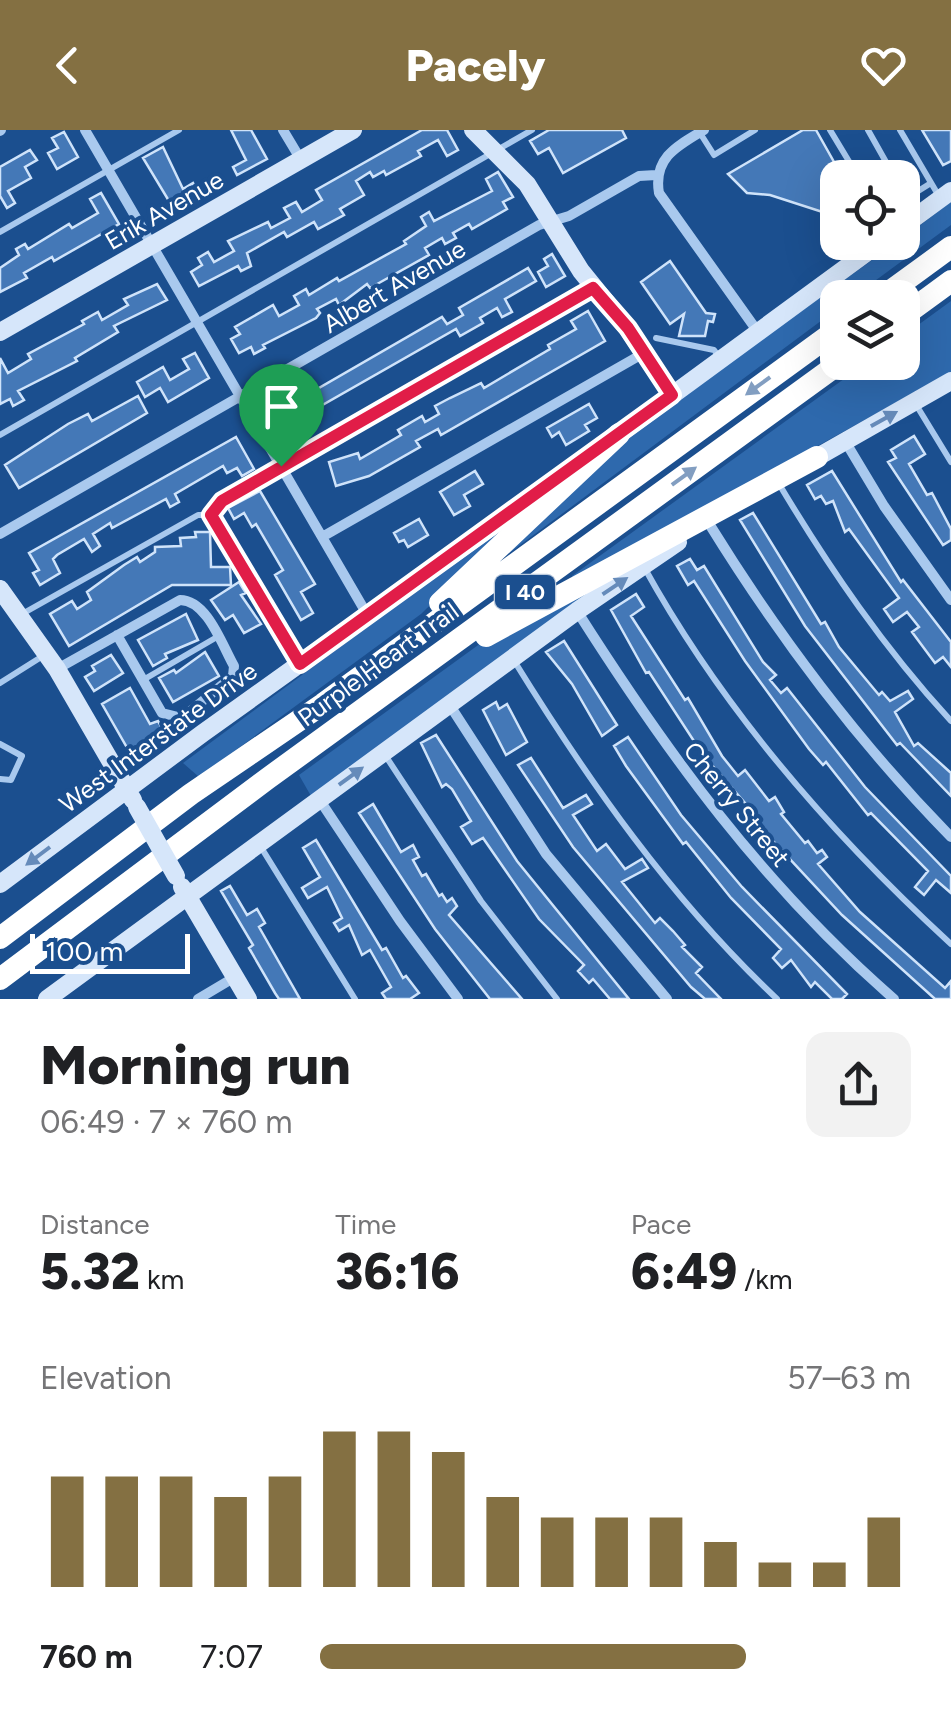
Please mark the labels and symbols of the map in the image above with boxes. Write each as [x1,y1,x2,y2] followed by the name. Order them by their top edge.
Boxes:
[99,164,229,256] street label: Erik Avenue
[318,233,470,339] street label: Albert Avenue
[239,364,324,467] pin
[745,376,772,395] one-way arrow
[870,410,898,428] one-way arrow
[671,467,697,486] one-way arrow
[495,575,555,609] road number: I 40
[601,577,628,595] one-way arrow
[292,596,464,732] street label: Purple Heart Trail
[53,655,263,819] street label: West Interstate Drive
[678,736,796,872] street label: Cherry Street
[338,767,364,786] one-way arrow
[25,846,51,865] one-way arrow
[30,929,190,974] scale bar

